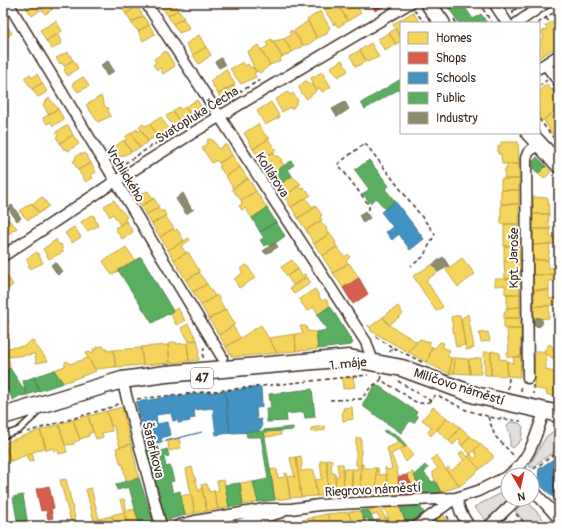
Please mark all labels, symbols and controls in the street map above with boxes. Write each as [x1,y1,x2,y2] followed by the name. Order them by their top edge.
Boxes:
[400,22,540,134] legend
[436,31,472,46] text: Homes
[436,51,467,66] text: Shops
[436,71,476,86] text: Schools
[153,83,241,147] street label: Svatopluka Čecha
[436,91,466,106] text: Public
[436,111,478,126] text: Industry
[102,143,148,205] street label: Vrchlického
[252,150,292,200] street label: Kollárova
[506,227,522,288] street label: Kpt. Jaroše
[328,354,368,374] street label: 1. máje
[412,365,507,409] street label: Milíčovo náměstí
[191,368,213,388] road number: 47
[138,420,168,480] street label: Šafaříkova
[500,467,540,507] north arrow
[324,479,422,501] street label: Riegrovo náměstí
[516,489,526,503] text: N

